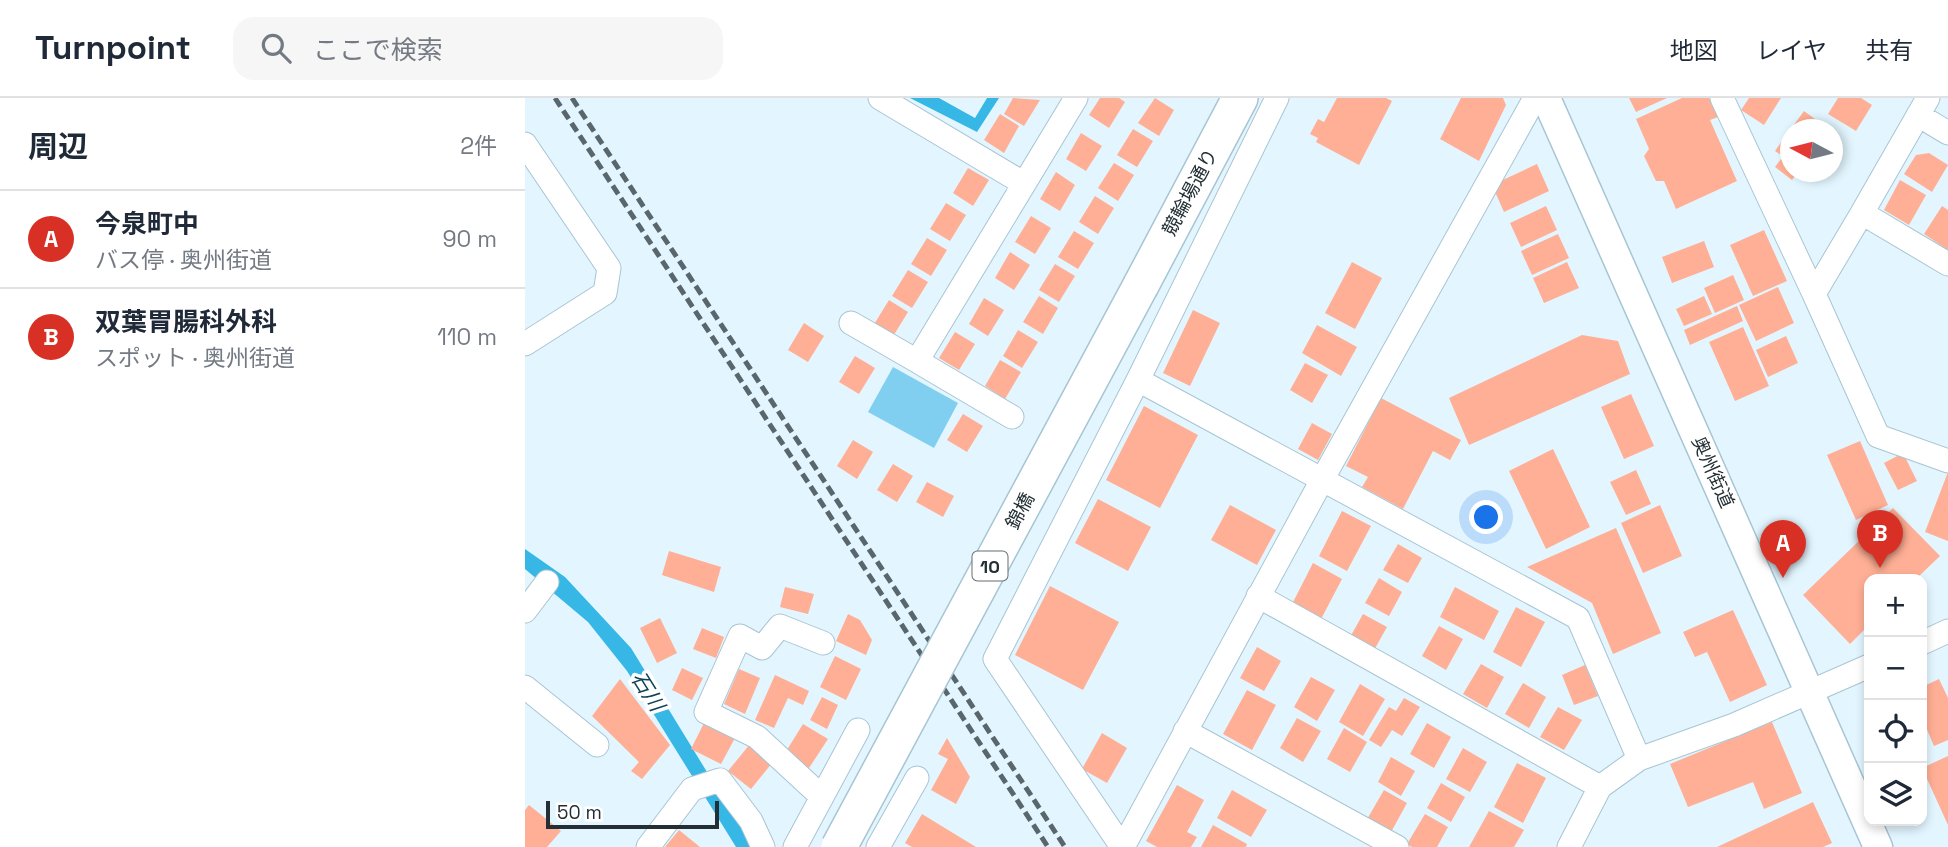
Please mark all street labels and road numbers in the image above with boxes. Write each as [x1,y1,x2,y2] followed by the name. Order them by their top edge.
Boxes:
[1157,144,1223,240] street label: 競輪場通り
[1686,432,1740,512] street label: 奥州街道
[1000,488,1040,534] street label: 錦橋
[973,552,1007,580] road number: 10

